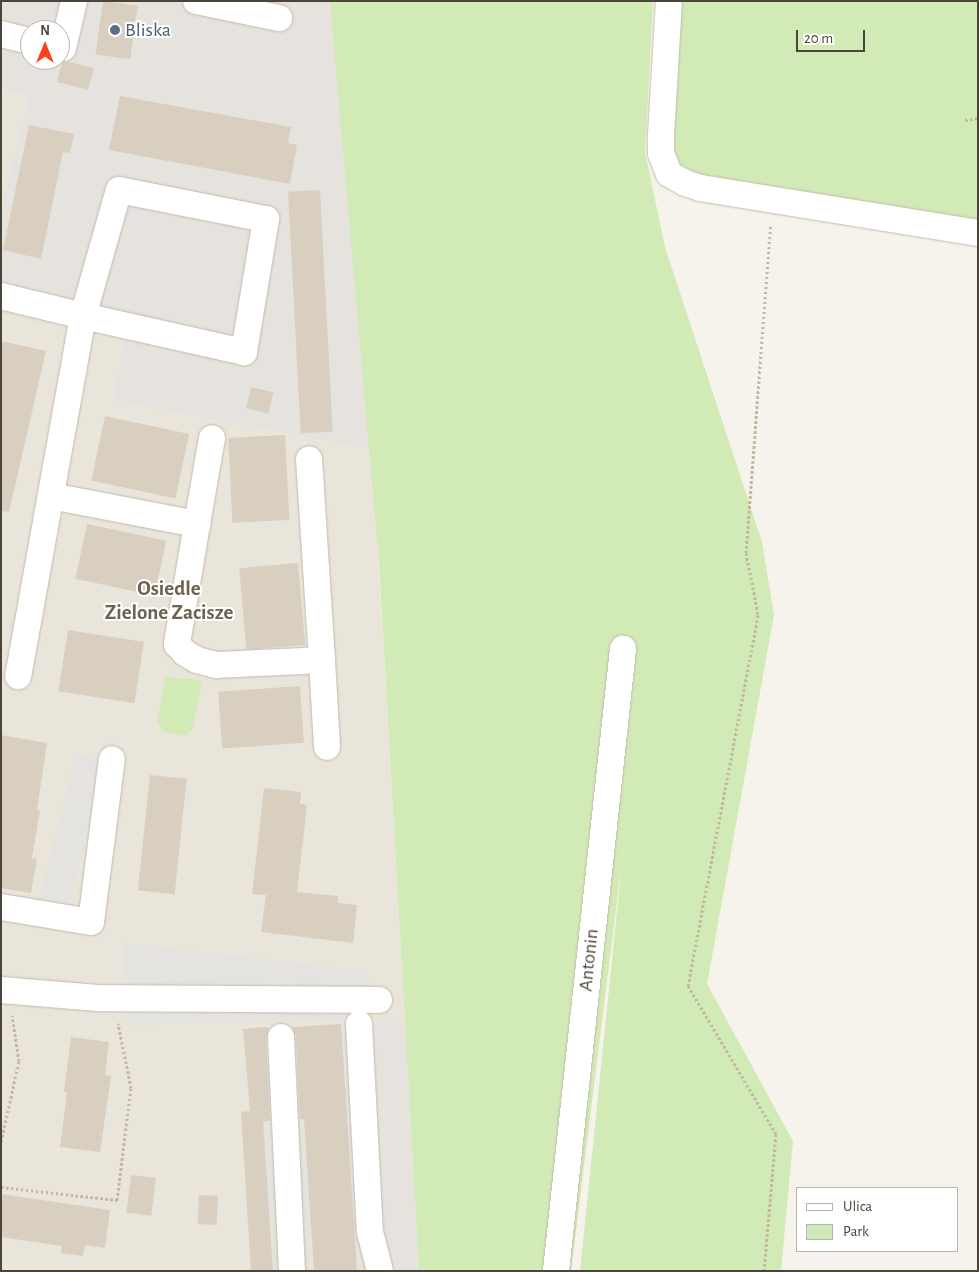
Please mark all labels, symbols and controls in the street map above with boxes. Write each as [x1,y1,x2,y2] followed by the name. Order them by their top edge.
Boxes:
[125,18,171,42] place label: Bliska
[20,20,70,70] north arrow
[799,20,868,52] scale bar
[40,24,50,38] text: N
[109,24,121,36] marker: Bliska
[804,31,833,46] text: 20 m
[105,576,233,626] district label: Osiedle Zielone Zacisze
[574,927,604,993] street label: Antonin
[796,1187,959,1252] legend
[843,1199,872,1214] text: Ulica
[843,1224,869,1239] text: Park

